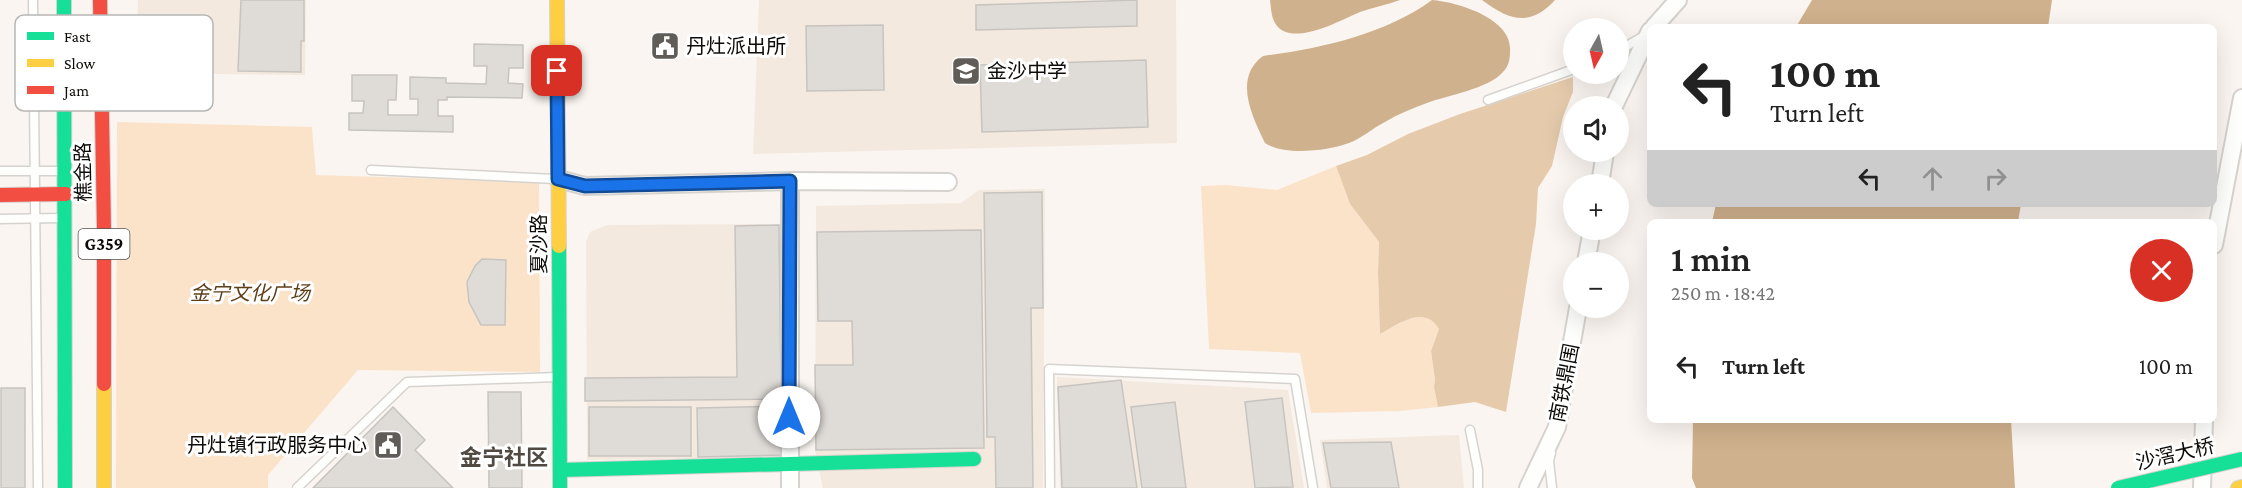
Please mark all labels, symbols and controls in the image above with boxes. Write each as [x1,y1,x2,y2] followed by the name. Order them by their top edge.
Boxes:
[15,15,213,111] legend
[1563,18,1629,84] north arrow
[1563,18,1629,318] map controls
[64,28,91,45] text: Fast
[649,30,681,62] public building icon: 丹灶派出所
[686,35,786,57] place label: 丹灶派出所
[531,45,582,96] pin
[1671,48,1749,126] icon: left
[1770,49,1880,96] text: 100 m
[540,54,573,87] icon: arrive
[64,55,96,72] text: Slow
[950,55,982,87] school or university icon: 金沙中学
[987,60,1067,82] place label: 金沙中学
[62,82,89,100] text: Jam
[1563,96,1629,162] button: sound
[1770,98,1864,128] text: Turn left
[71,142,95,202] street label: 樵金路
[1853,162,1886,195] icon: left
[1916,162,1949,195] icon: ahead
[1979,162,2012,195] icon: right
[1563,174,1629,240] button: +
[528,214,550,274] street label: 夏沙路
[78,229,130,259] road number: G359
[1671,239,1751,279] text: 1 min
[2130,239,2193,302] button: close
[1563,252,1629,318] button: −
[190,282,312,304] park label: 金宁文化广场
[1671,282,1775,304] text: 250 m · 18:42
[1546,342,1582,424] street label: 南铁鼎围
[1671,350,1704,383] icon: left
[1722,354,1805,379] text: Turn left
[2139,354,2193,379] text: 100 m
[757,385,821,449] position arrow
[372,429,404,461] public building icon: 丹灶镇行政服务中心
[187,434,367,456] place label: 丹灶镇行政服务中心
[2134,434,2216,474] street label: 沙滘大桥
[460,445,548,470] district label: 金宁社区

